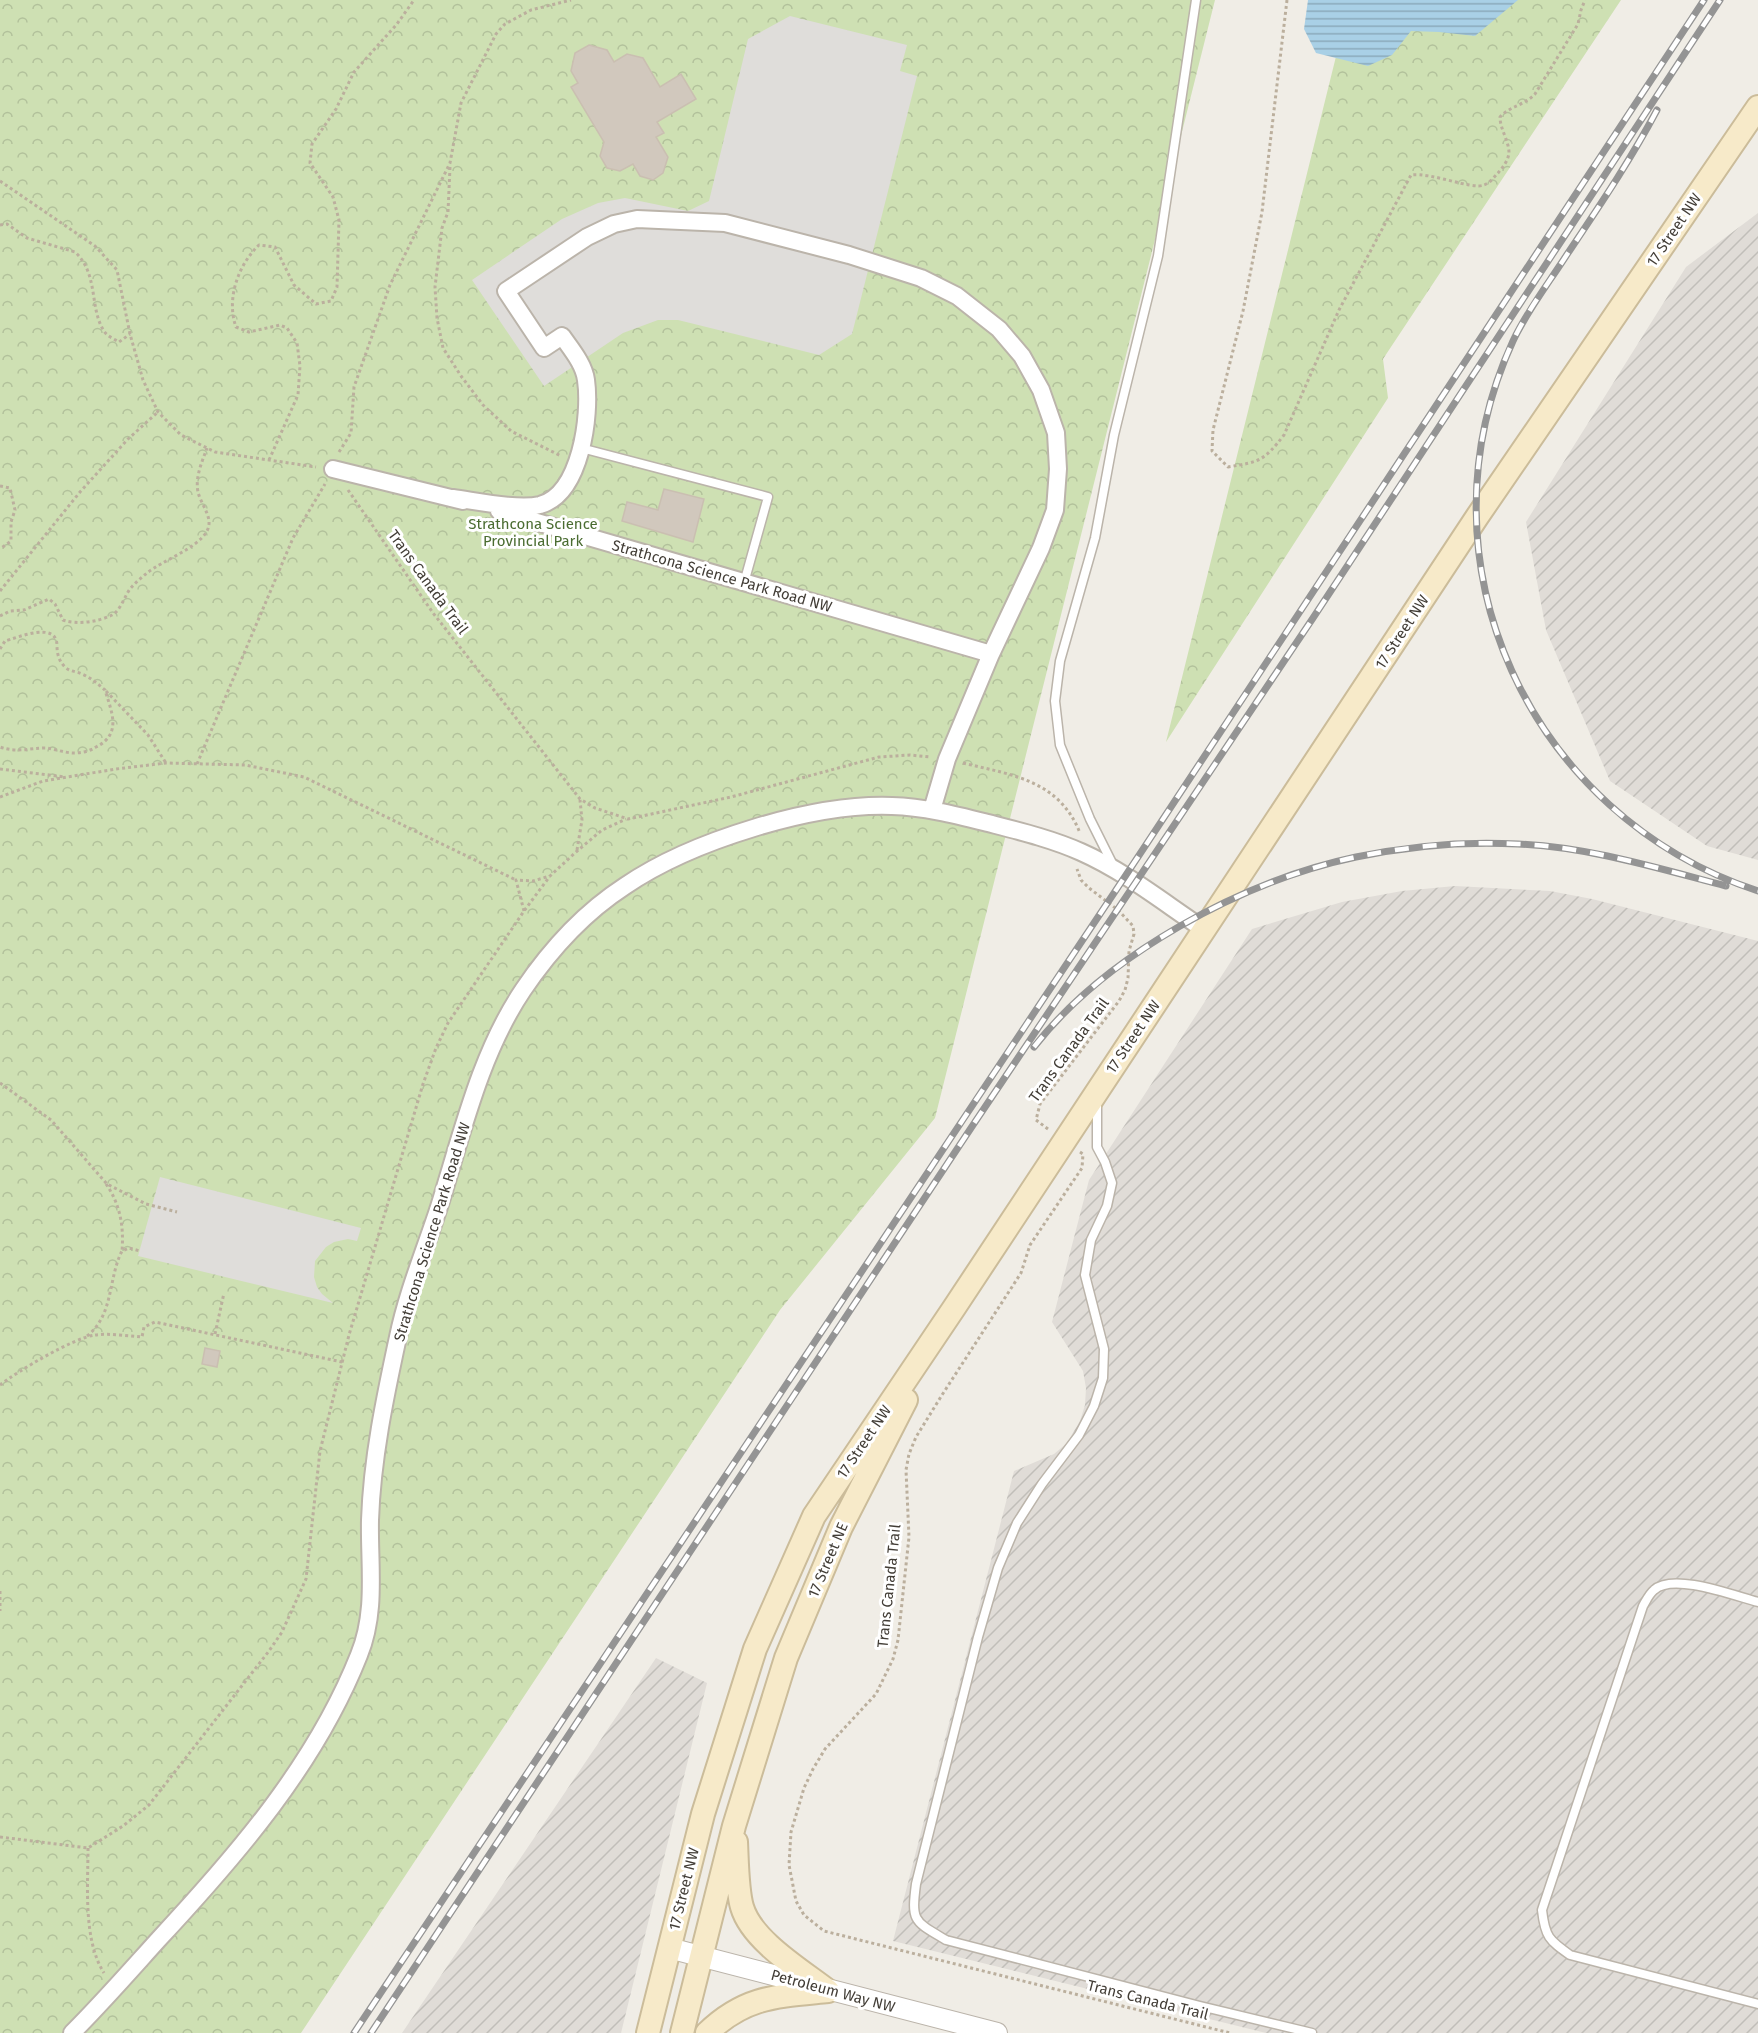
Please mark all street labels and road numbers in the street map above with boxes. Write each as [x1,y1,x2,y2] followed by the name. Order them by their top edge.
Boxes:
[1643,189,1705,270] street label: 17 Street NW
[384,526,472,638] street label: Trans Canada Trail
[610,536,835,616] street label: Strathcona Science Park Road NW
[1371,591,1433,672] street label: 17 Street NW
[1025,994,1113,1106] street label: Trans Canada Trail
[1102,996,1164,1077] street label: 17 Street NW
[390,1120,474,1344] street label: Strathcona Science Park Road NW
[833,1401,895,1482] street label: 17 Street NW
[804,1520,852,1600] street label: 17 Street NE
[874,1523,905,1649] street label: Trans Canada Trail
[665,1845,703,1932] street label: 17 Street NW
[769,1966,898,2016] street label: Petroleum Way NW
[1086,1976,1211,2024] street label: Trans Canada Trail

